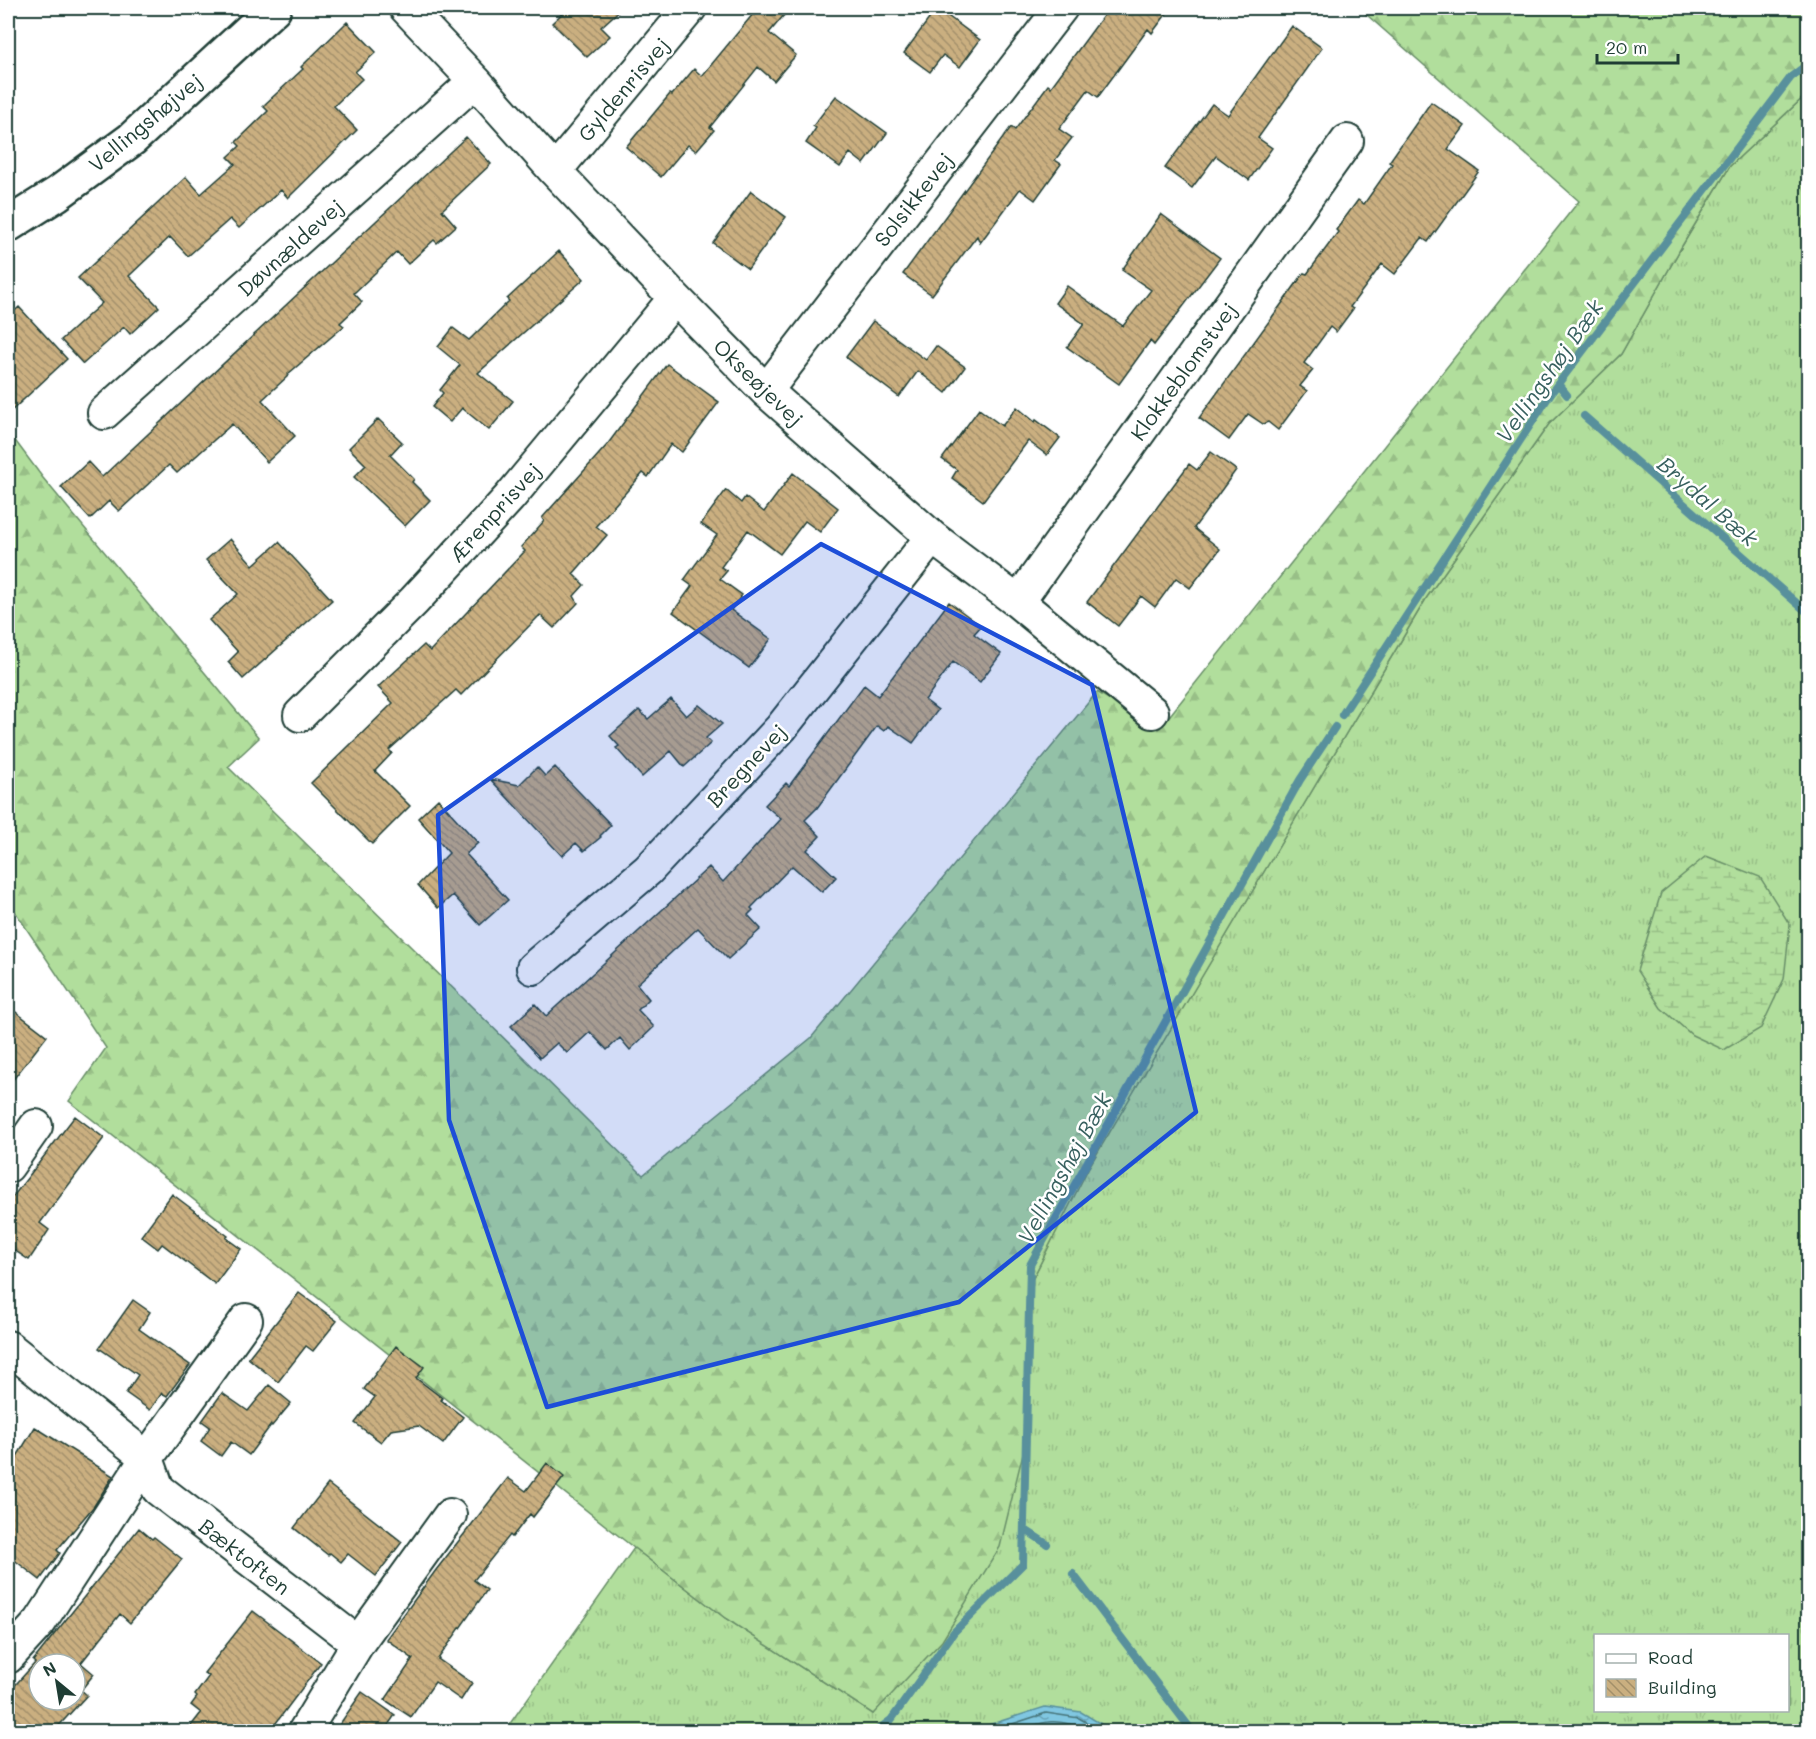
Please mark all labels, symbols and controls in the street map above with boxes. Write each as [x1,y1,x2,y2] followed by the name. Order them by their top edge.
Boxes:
[1597,27,1678,65] scale bar
[571,31,675,147] street label: Gyldenrisvej
[1606,35,1647,59] text: 20 m
[83,67,207,177] street label: Vellingshøjvej
[868,146,958,252] street label: Solsikkevej
[231,192,349,302] street label: Døvnældevej
[1489,292,1610,448] water label: Vellingshøj Bæk
[1124,297,1242,445] street label: Klokkeblomstvej
[708,332,810,432] street label: Okseøjevej
[1652,450,1765,553] water label: Brydal Bæk
[442,456,546,568] street label: Ærenprisvej
[700,718,792,812] street label: Bregnevej
[1010,1086,1118,1249] water label: Vellingshøj Bæk
[194,1512,296,1600] street label: Bæktoften
[1594,1634,1789,1712] legend
[1648,1645,1693,1669] text: Road
[27,1652,87,1712] north arrow
[39,1656,60,1681] text: N
[1648,1675,1716,1699] text: Building

